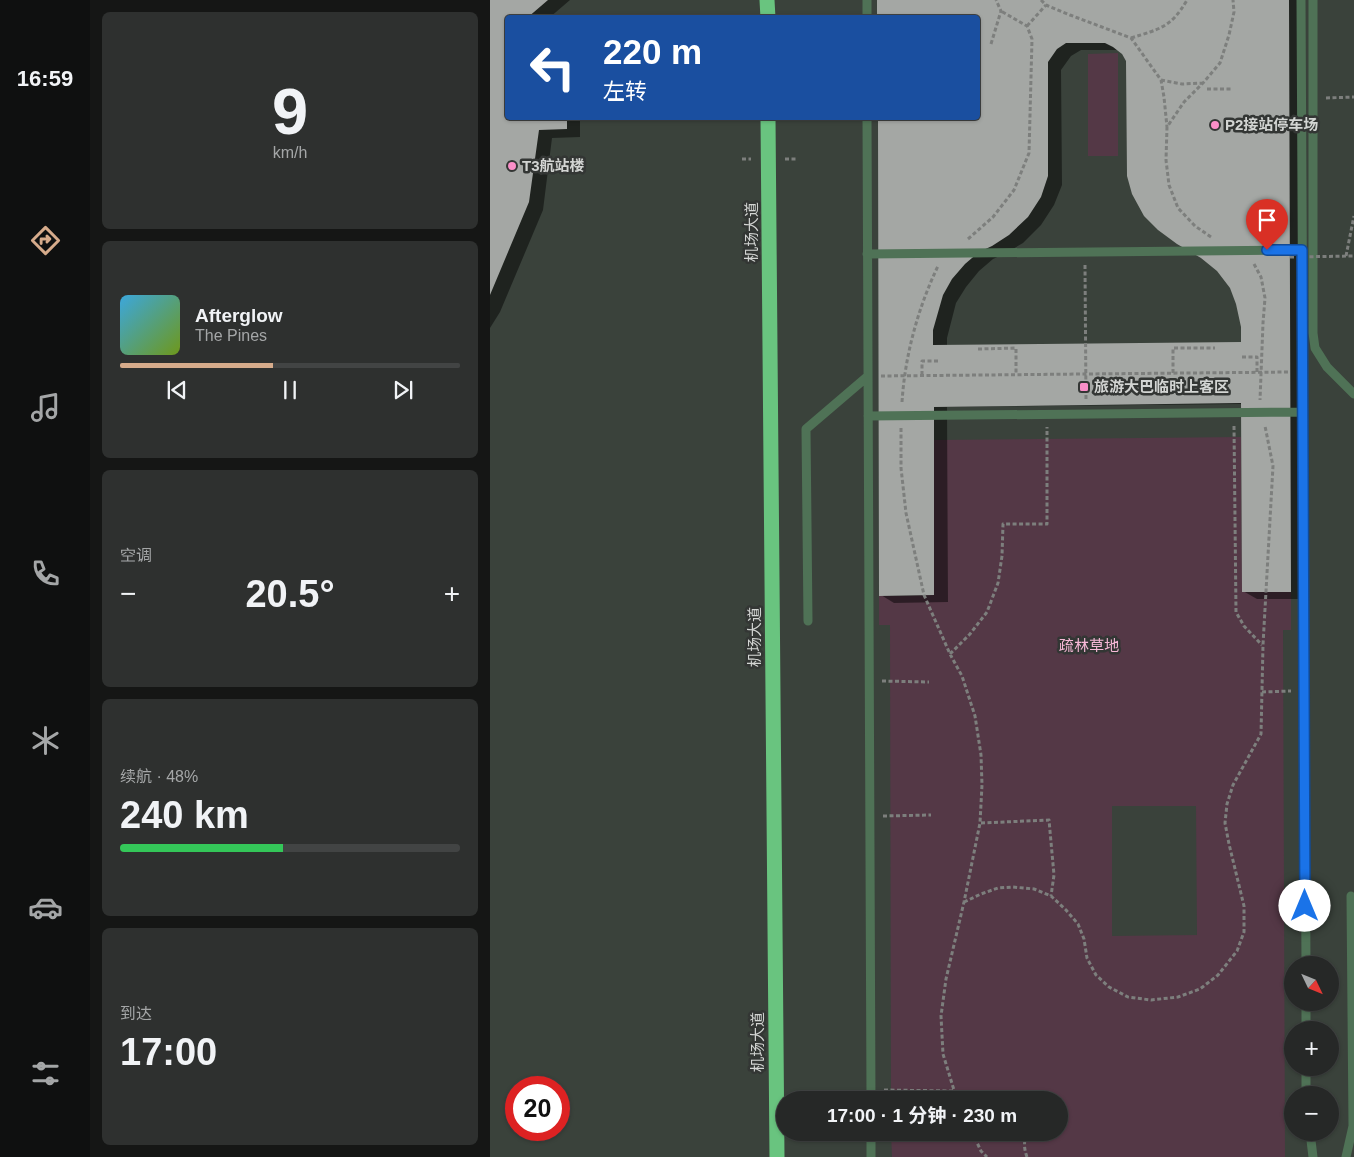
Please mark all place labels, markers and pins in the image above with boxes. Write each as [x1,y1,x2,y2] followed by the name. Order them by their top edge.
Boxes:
[1225,116,1318,133] place label: P2接站停车场
[1209,119,1221,131] marker: P2接站停车场
[522,157,585,174] place label: T3航站楼
[506,160,518,172] marker: T3航站楼
[1246,199,1288,250] pin
[1094,378,1229,395] place label: 旅游大巴临时上客区
[1078,381,1090,393] marker: 旅游大巴临时上客区

